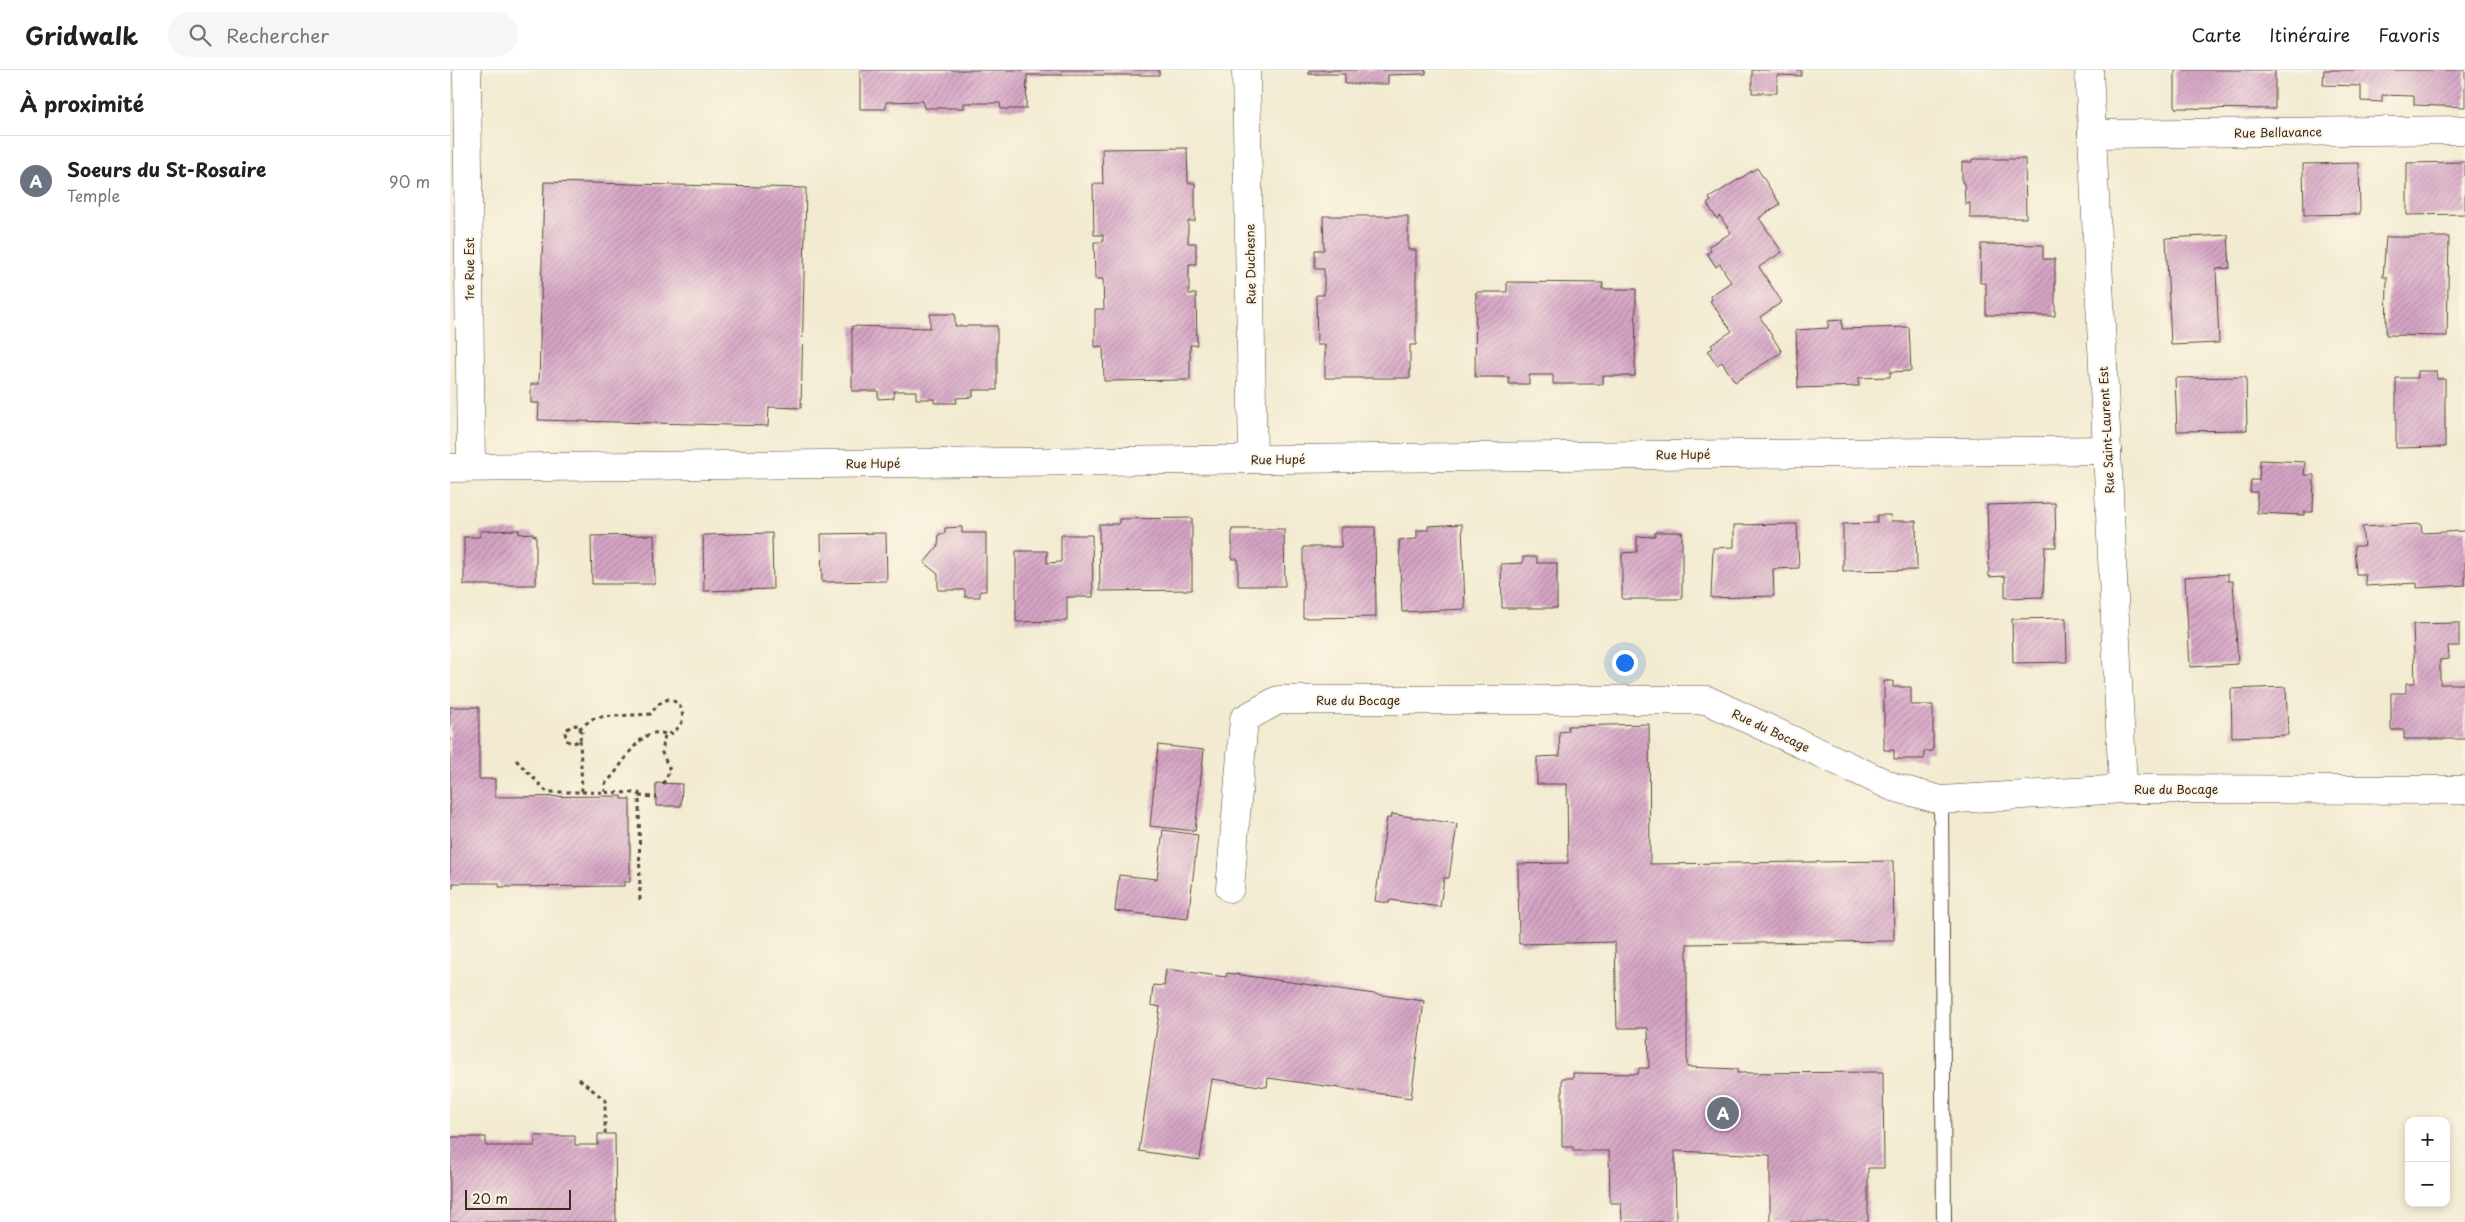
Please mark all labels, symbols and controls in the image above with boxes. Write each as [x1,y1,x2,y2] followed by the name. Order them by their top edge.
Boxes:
[168,12,518,57] search box
[25,17,138,53] text: Gridwalk
[186,21,214,49] icon: search
[226,21,329,49] text: Rechercher
[2191,21,2241,48] text: Carte
[2269,21,2350,48] text: Itinéraire
[2378,21,2440,48] text: Favoris
[20,87,144,119] text: À proximité
[2234,122,2323,142] street label: Rue Bellavance
[67,155,266,183] text: Soeurs du St-Rosaire
[30,169,42,193] text: A
[389,169,430,193] text: 90 m
[67,183,120,207] text: Temple
[1240,223,1260,305] street label: Rue Duchesne
[460,237,478,301] street label: 1re Rue Est
[2094,366,2118,494] street label: Rue Saint-Laurent Est
[1655,445,1711,463] street label: Rue Hupé
[1250,450,1306,468] street label: Rue Hupé
[845,454,901,472] street label: Rue Hupé
[1612,650,1638,676] your location
[1316,691,1400,709] street label: Rue du Bocage
[1729,704,1813,756] street label: Rue du Bocage
[2134,780,2218,798] street label: Rue du Bocage
[1707,1094,1739,1132] pin: A
[2405,1117,2450,1207] map controls
[2405,1117,2450,1162] button: +
[2405,1162,2450,1207] button: −
[465,1187,571,1210] scale bar
[472,1188,508,1209] text: 20 m

